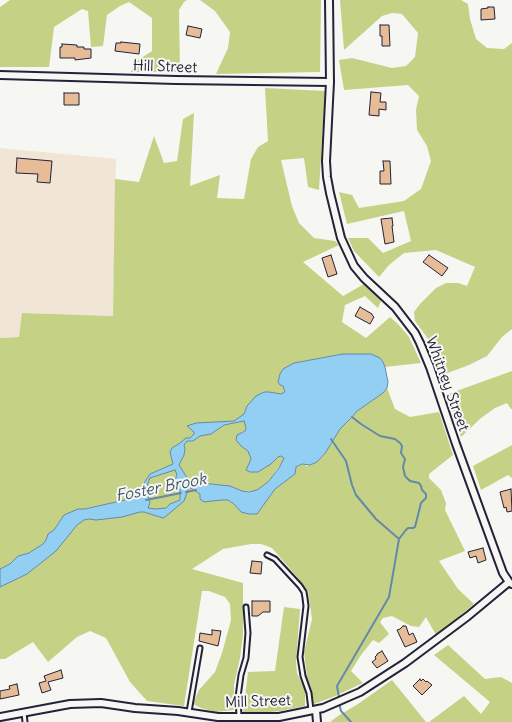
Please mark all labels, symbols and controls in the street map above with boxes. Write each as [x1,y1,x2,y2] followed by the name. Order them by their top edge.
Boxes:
[132,57,198,77] street label: Hill Street
[422,334,472,434] street label: Whitney Street
[114,470,208,506] water label: Foster Brook
[225,692,291,712] street label: Mill Street

